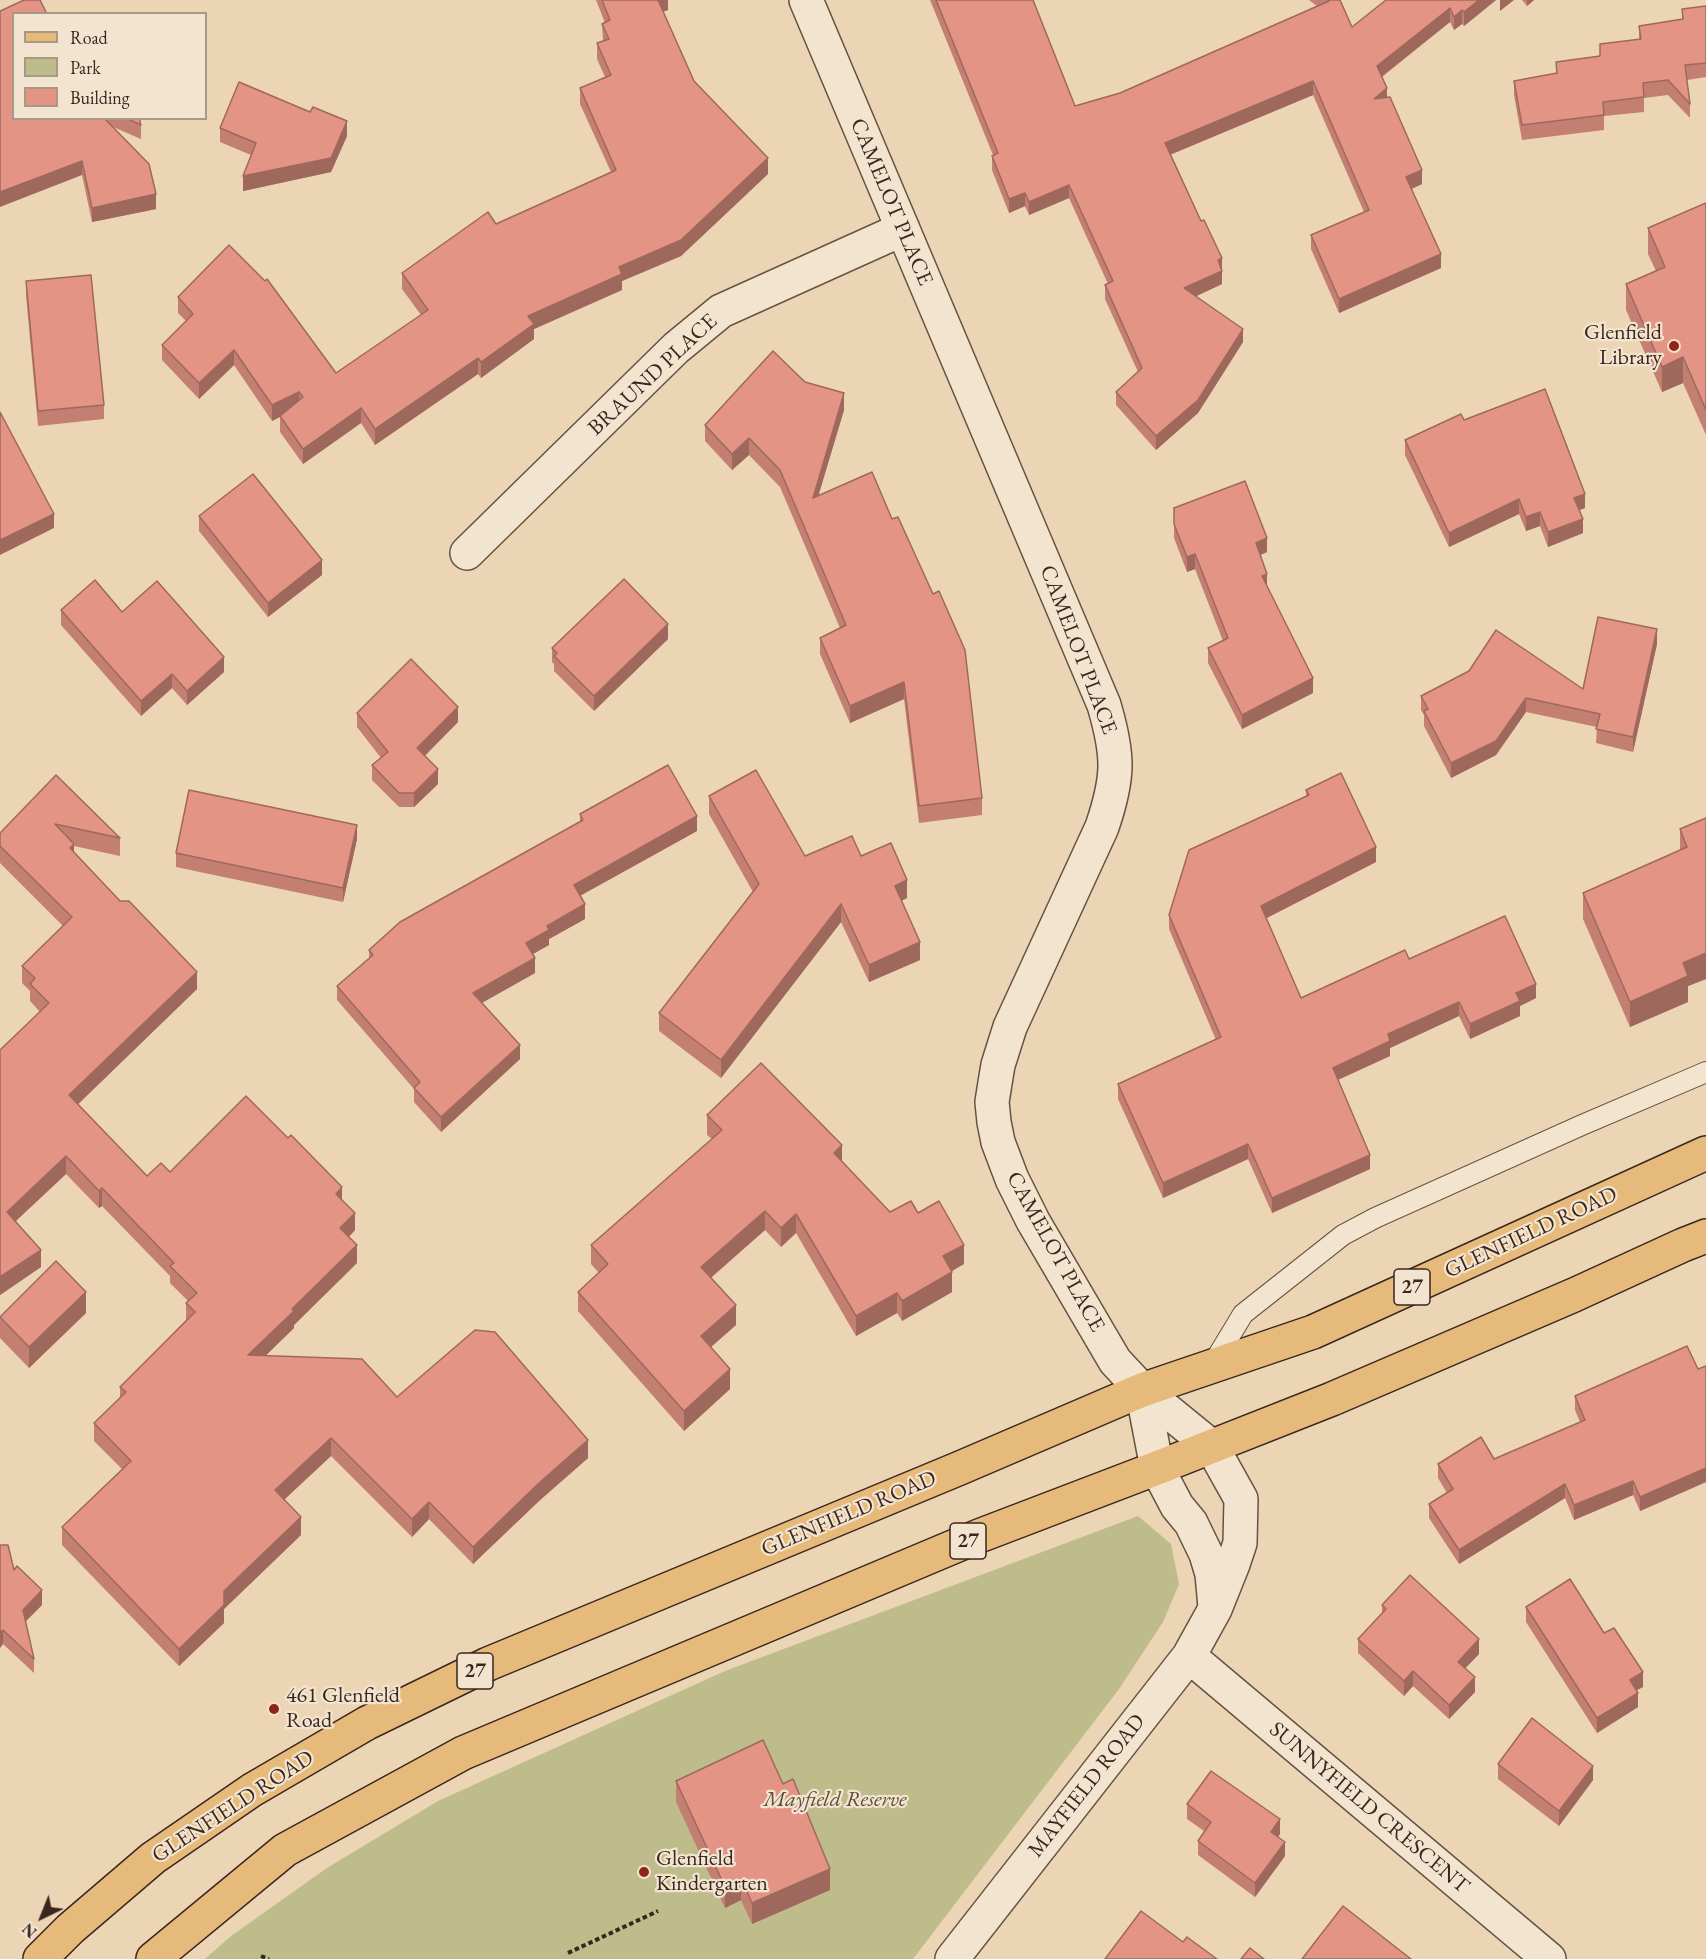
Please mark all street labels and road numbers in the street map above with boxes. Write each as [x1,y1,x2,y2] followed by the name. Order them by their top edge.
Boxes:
[844,114,938,290] street label: CAMELOT PLACE
[583,308,723,442] street label: BRAUND PLACE
[1034,562,1122,738] street label: CAMELOT PLACE
[1000,1167,1110,1337] street label: CAMELOT PLACE
[1441,1181,1621,1285] street label: GLENFIELD ROAD
[1394,1269,1430,1305] road number: 27
[758,1465,940,1563] street label: GLENFIELD ROAD
[950,1523,986,1559] road number: 27
[457,1653,493,1689] road number: 27
[1023,1709,1151,1863] street label: MAYFIELD ROAD
[1264,1717,1474,1899] street label: SUNNYFIELD CRESCENT
[147,1745,319,1869] street label: GLENFIELD ROAD

